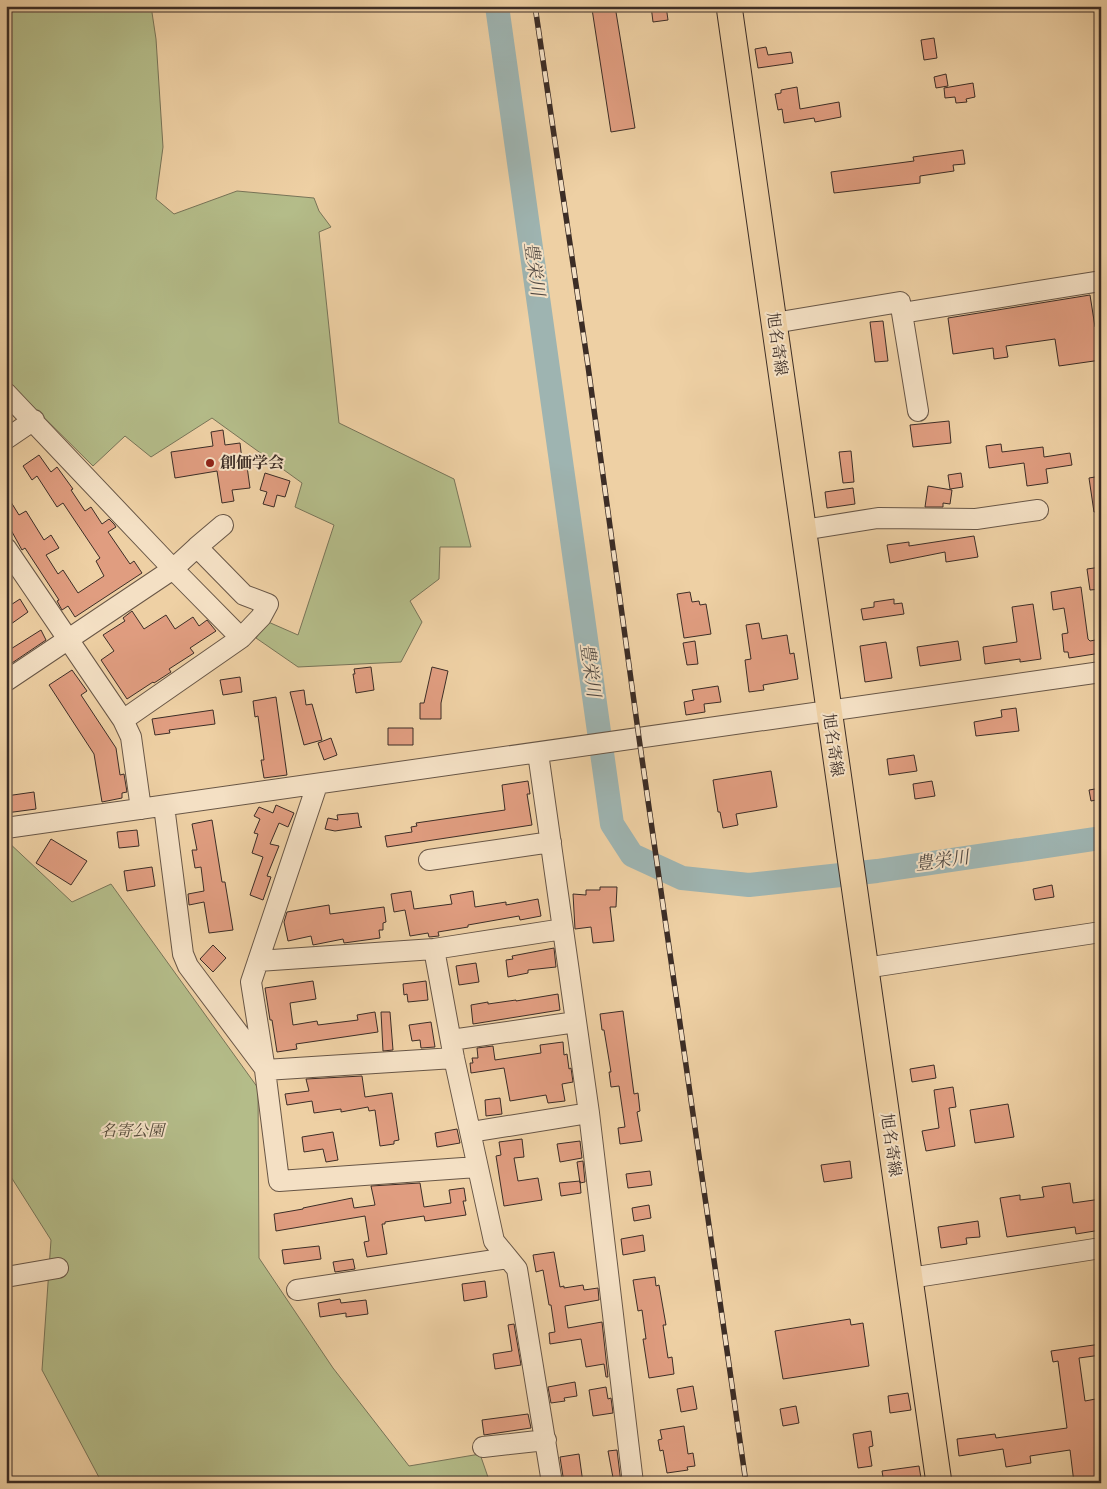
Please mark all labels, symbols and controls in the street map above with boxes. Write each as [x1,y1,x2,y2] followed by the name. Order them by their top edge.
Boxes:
[519,241,549,299] water label: 豊栄川
[763,311,791,377] street label: 旭名寄線
[220,453,284,473] place label: 創価学会
[204,457,216,469] marker: 創価学会
[575,642,605,700] water label: 豊栄川
[819,712,847,778] street label: 旭名寄線
[914,846,972,876] water label: 豊栄川
[877,1112,905,1178] street label: 旭名寄線
[100,1121,167,1141] park label: 名寄公園

